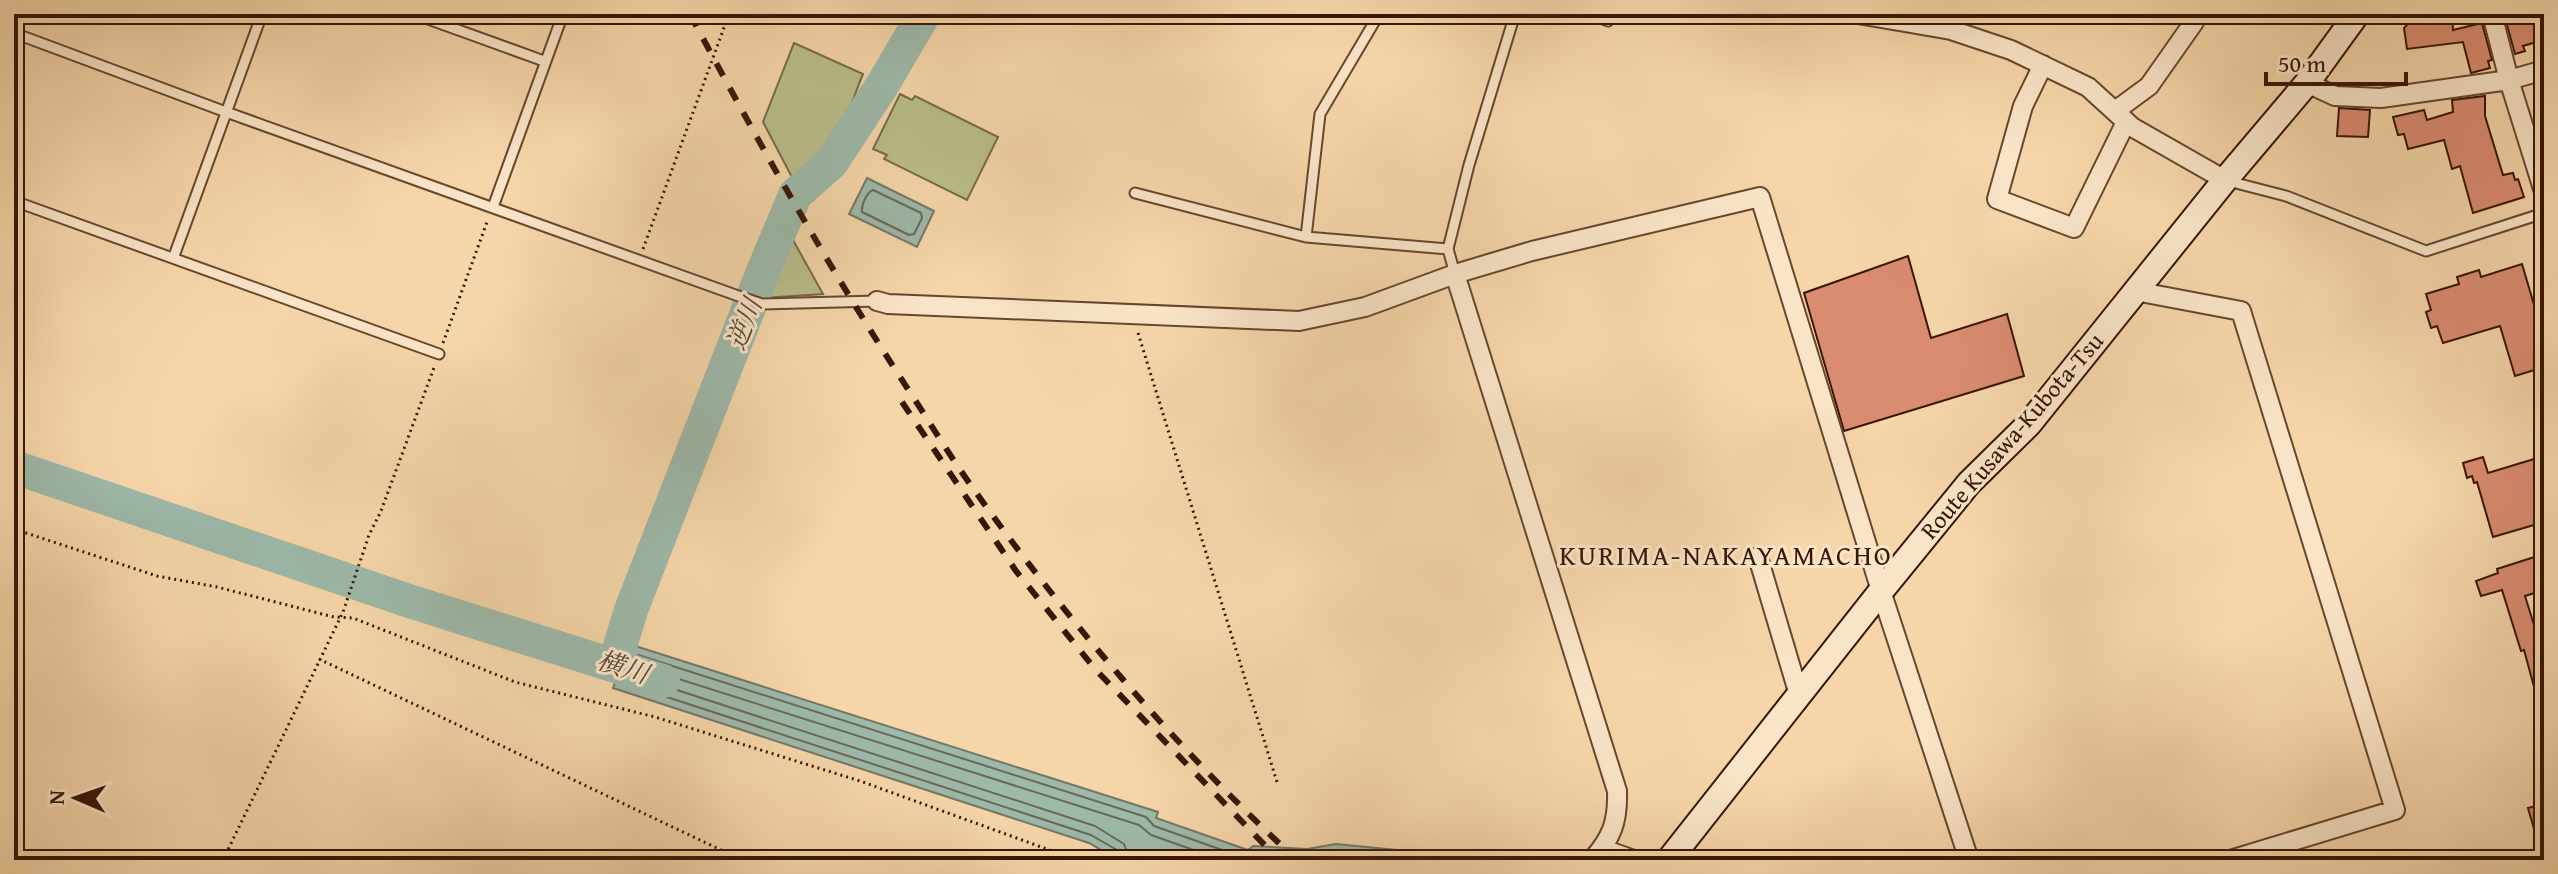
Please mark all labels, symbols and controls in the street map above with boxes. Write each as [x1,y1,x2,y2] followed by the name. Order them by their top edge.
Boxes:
[2266,36,2406,86] scale bar
[2278,46,2326,81] text: 50 m
[716,290,772,355] water label: 逆川
[1912,325,2111,547] street label: Route Kusawa-Kubota-Tsu
[1559,534,1893,575] district label: KURIMA-NAKAYAMACHO
[592,640,657,694] water label: 横川
[36,758,116,838] north arrow
[40,789,72,805] text: N

